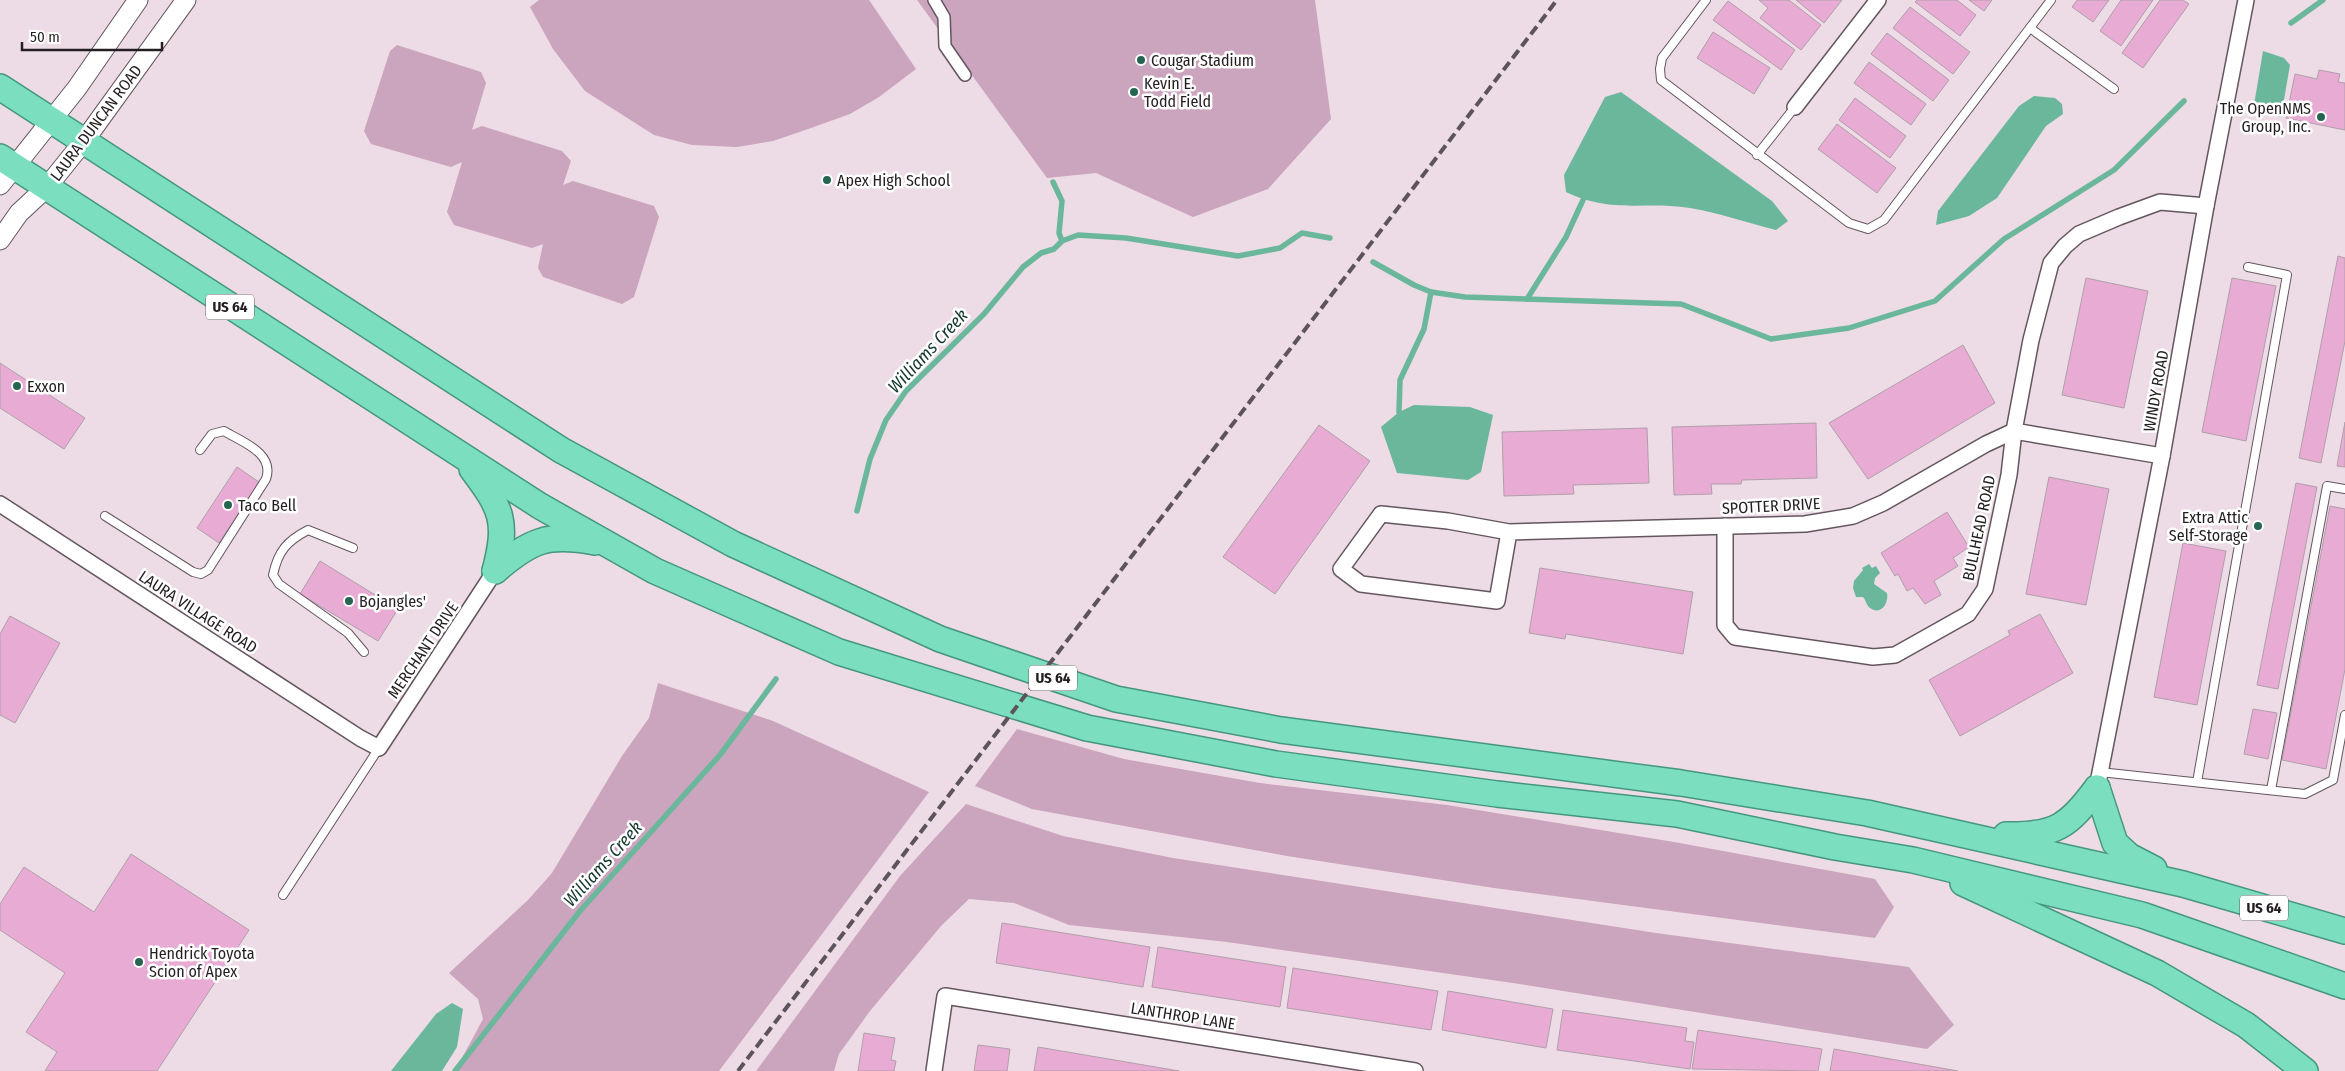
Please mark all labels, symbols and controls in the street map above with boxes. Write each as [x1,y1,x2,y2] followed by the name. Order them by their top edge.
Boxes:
[22,20,162,52] scale bar
[30,28,60,46] text: 50 m
[1151,51,1254,70] place label: Cougar Stadium
[1135,54,1147,66] marker: Cougar Stadium
[46,61,146,185] street label: LAURA DUNCAN ROAD
[1144,74,1211,111] place label: Kevin E. Todd Field
[1128,86,1140,98] marker: Kevin E. Todd Field
[2220,99,2311,136] place label: The OpenNMS Group, Inc.
[2315,111,2327,123] marker: The OpenNMS Group, Inc.
[837,171,950,190] place label: Apex High School
[821,174,833,186] marker: Apex High School
[206,294,254,320] road number: US 64
[883,304,973,398] water label: Williams Creek
[2139,349,2173,433] street label: WINDY ROAD
[27,377,65,396] place label: Exxon
[11,380,23,392] marker: Exxon
[1959,474,1999,582] street label: BULLHEAD ROAD
[1721,494,1821,518] street label: SPOTTER DRIVE
[238,496,296,515] place label: Taco Bell
[222,499,234,511] marker: Taco Bell
[2169,508,2248,545] place label: Extra Attic Self-Storage
[2252,520,2264,532] marker: Extra Attic Self-Storage
[135,567,261,657] street label: LAURA VILLAGE ROAD
[359,592,426,611] place label: Bojangles'
[343,595,355,607] marker: Bojangles'
[384,598,462,702] street label: MERCHANT DRIVE
[1029,666,1077,690] road number: US 64
[559,817,647,911] water label: Williams Creek
[2240,896,2288,920] road number: US 64
[149,944,255,981] place label: Hendrick Toyota Scion of Apex
[133,956,145,968] marker: Hendrick Toyota Scion of Apex
[1129,998,1237,1034] street label: LANTHROP LANE

